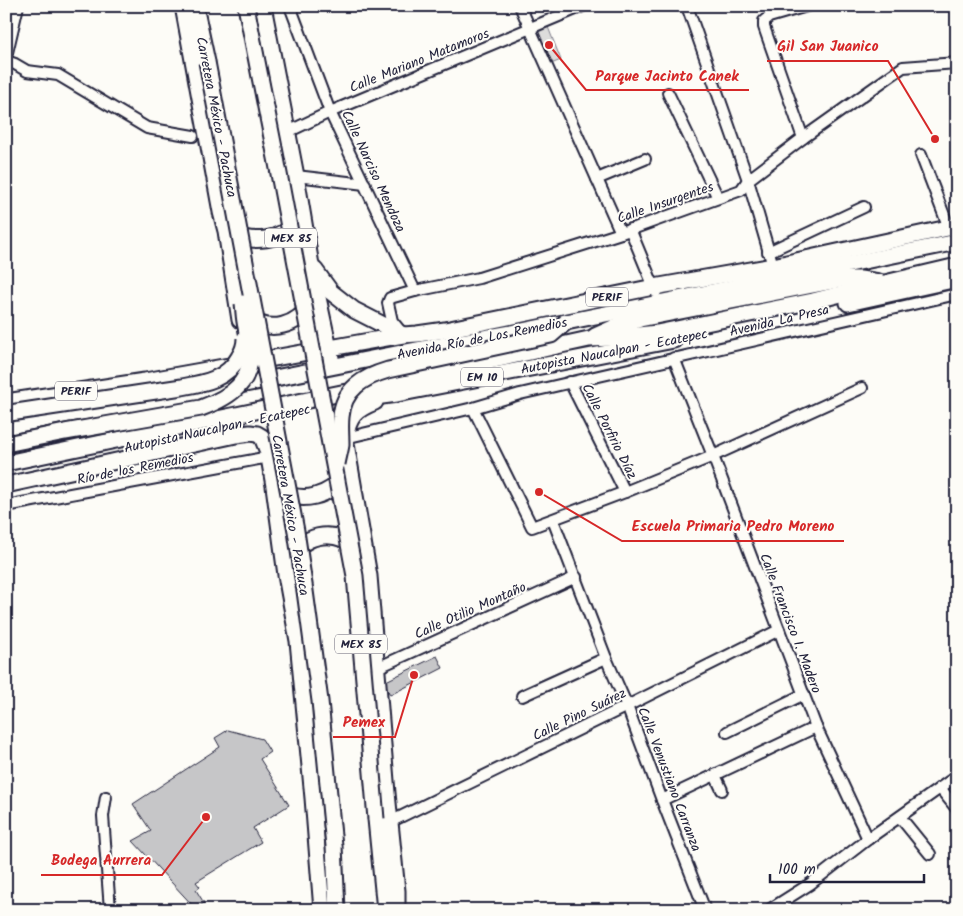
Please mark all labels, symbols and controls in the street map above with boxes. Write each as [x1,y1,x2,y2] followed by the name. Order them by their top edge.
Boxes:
[346,23,493,99] street label: Calle Mariano Matamoros
[767,31,888,61] callout: Gil San Juanico
[190,35,242,199] street label: Carretera México - Pachuca
[777,35,879,59] text: Gil San Juanico
[586,60,749,90] callout: Parque Jacinto Canek
[595,65,739,89] text: Parque Jacinto Canek
[335,107,411,236] street label: Calle Narciso Mendoza
[614,176,717,230] street label: Calle Insurgentes
[265,228,317,248] road number: MEX 85
[586,288,628,306] road number: PERIF
[727,299,831,343] street label: Avenida La Presa
[395,312,569,366] street label: Avenida Río de Los Remedios
[519,323,709,381] street label: Autopista Naucalpan - Ecatepec
[461,368,503,387] road number: EM 10
[576,380,643,483] street label: Calle Porfirio Díaz
[55,382,97,401] road number: PERIF
[122,398,312,459] street label: Autopista Naucalpan - Ecatepec
[265,433,315,597] street label: Carretera México - Pachuca
[75,447,195,491] street label: Río de los Remedios
[622,511,844,541] callout: Escuela Primaria Pedro Moreno
[632,515,834,539] text: Escuela Primaria Pedro Moreno
[753,550,827,697] street label: Calle Francisco I. Madero
[411,576,530,645] street label: Calle Otilio Montaño
[335,634,387,654] road number: MEX 85
[529,683,630,747] street label: Calle Pino Suárez
[631,704,707,855] street label: Calle Venustiano Carranza
[333,707,395,737] callout: Pemex
[343,711,386,735] text: Pemex
[41,845,162,875] callout: Bodega Aurrera
[51,849,151,873] text: Bodega Aurrera
[770,851,924,883] scale bar
[778,858,816,882] text: 100 m

